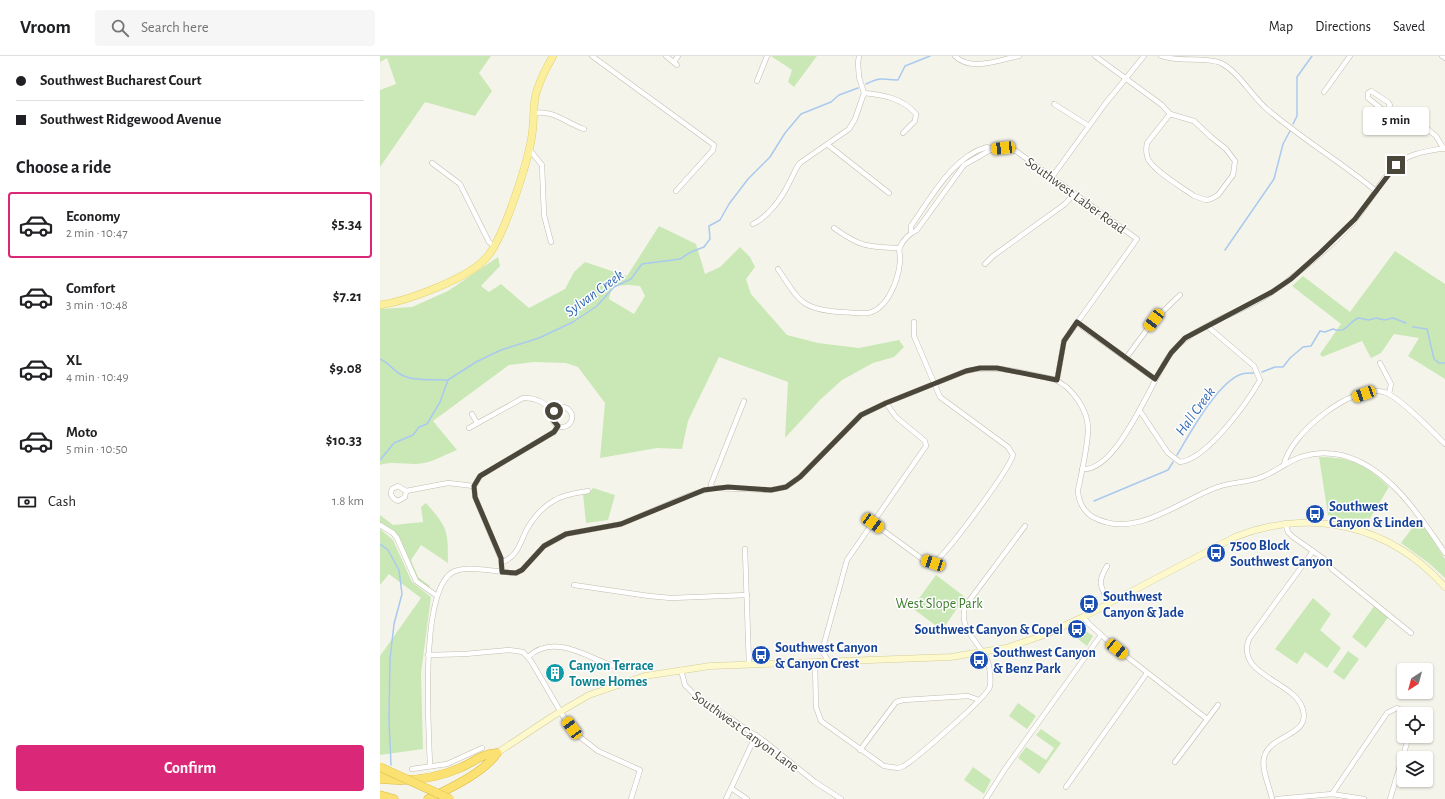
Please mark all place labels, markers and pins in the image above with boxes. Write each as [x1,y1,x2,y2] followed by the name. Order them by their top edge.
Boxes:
[1329,500,1423,530] place label: Southwest Canyon & Linden
[1304,503,1326,525] bus stop icon: Southwest Canyon & Linden
[1230,539,1333,569] place label: 7500 Block Southwest Canyon
[1205,542,1227,564] bus stop icon: 7500 Block Southwest Canyon
[1103,590,1184,620] place label: Southwest Canyon & Jade
[1078,593,1100,615] bus stop icon: Southwest Canyon & Jade
[1066,618,1088,640] bus stop icon: Southwest Canyon & Copel
[915,623,1063,637] place label: Southwest Canyon & Copel
[775,641,878,671] place label: Southwest Canyon & Canyon Crest
[750,644,772,666] bus stop icon: Southwest Canyon & Canyon Crest
[993,646,1096,676] place label: Southwest Canyon & Benz Park
[968,649,990,671] bus stop icon: Southwest Canyon & Benz Park
[569,659,654,689] place label: Canyon Terrace Towne Homes
[544,662,566,684] building icon: Canyon Terrace Towne Homes

